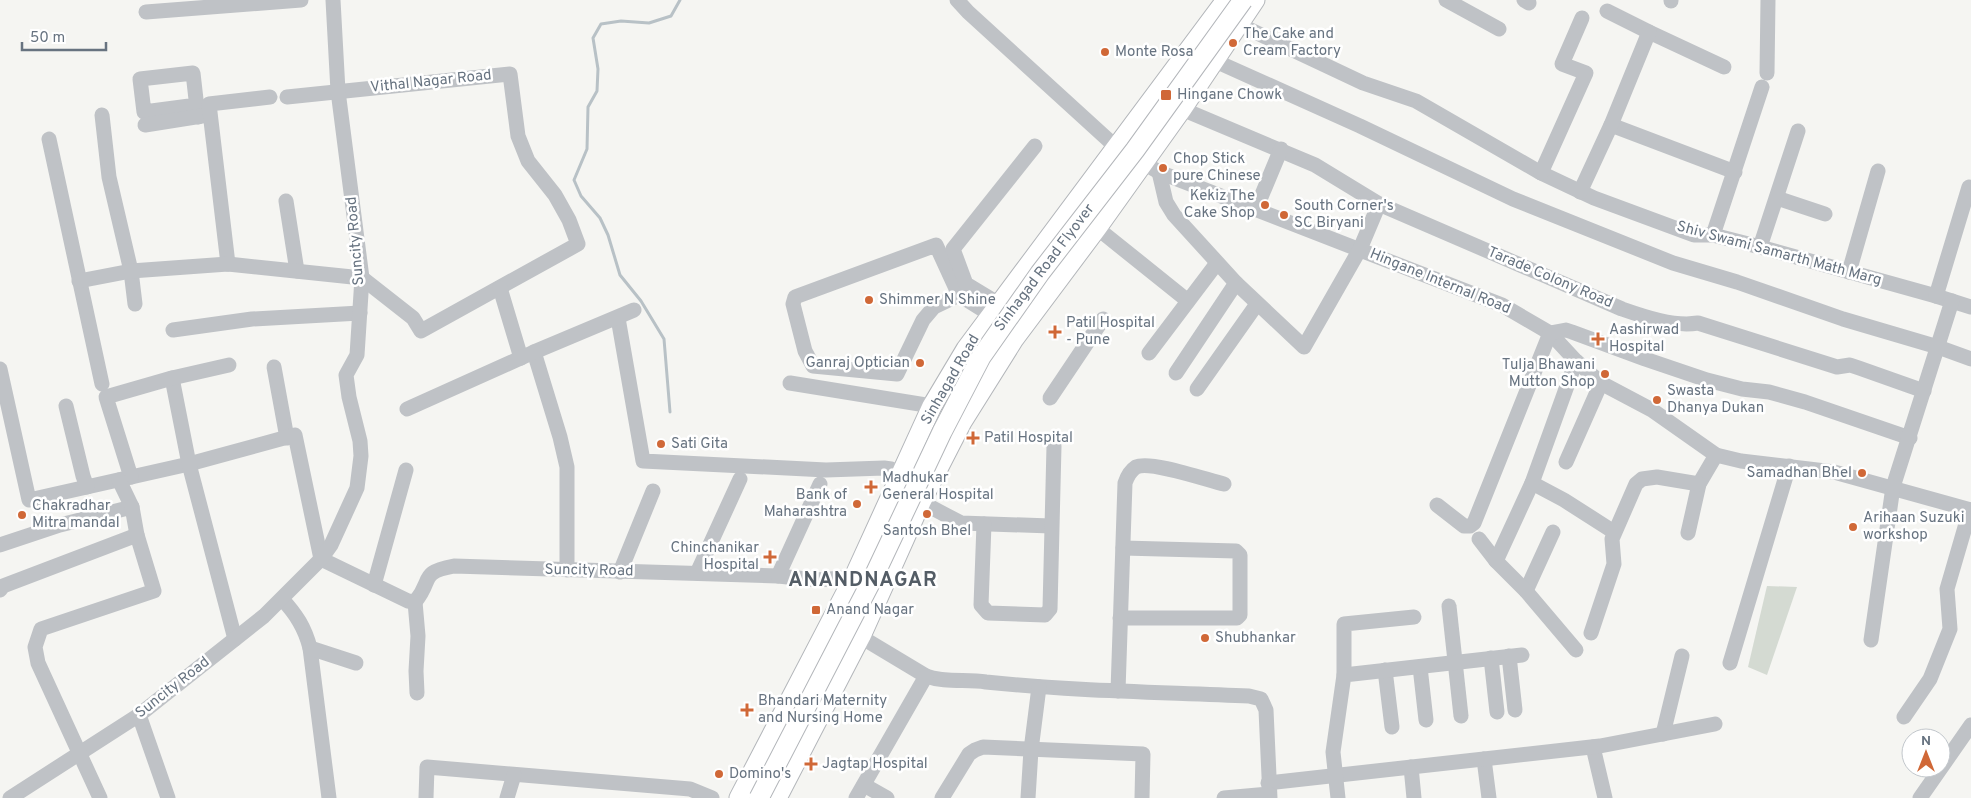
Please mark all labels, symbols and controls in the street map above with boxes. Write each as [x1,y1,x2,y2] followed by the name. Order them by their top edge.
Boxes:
[22,20,106,52] scale bar
[1243,25,1341,61] place label: The Cake and Cream Factory
[30,29,65,48] text: 50 m
[1227,37,1239,49] marker: The Cake and Cream Factory
[1115,43,1193,62] place label: Monte Rosa
[1099,46,1111,58] marker: Monte Rosa
[369,66,493,98] street label: Vithal Nagar Road
[1177,86,1282,105] place label: Hingane Chowk
[1159,88,1173,102] marker: Hingane Chowk
[1173,150,1261,186] place label: Chop Stick pure Chinese
[1157,162,1169,174] marker: Chop Stick pure Chinese
[1184,187,1255,223] place label: Kekiz The Cake Shop
[343,196,369,286] street label: Suncity Road
[1294,197,1394,233] place label: South Corner's SC Biryani
[1259,199,1271,211] marker: Kekiz The Cake Shop
[991,200,1099,336] street label: Sinhagad Road Flyover
[1278,209,1290,221] marker: South Corner's SC Biryani
[1675,217,1883,291] street label: Shiv Swami Samarth Math Marg
[1484,243,1616,313] street label: Tarade Colony Road
[1367,245,1513,319] street label: Hingane Internal Road
[879,291,996,310] place label: Shimmer N Shine
[863,294,875,306] marker: Shimmer N Shine
[1066,314,1155,350] place label: Patil Hospital - Pune
[1609,321,1679,357] place label: Aashirwad Hospital
[1048,325,1062,339] marker: Patil Hospital - Pune
[917,331,985,429] street label: Sinhagad Road
[1591,332,1605,346] marker: Aashirwad Hospital
[805,354,910,373] place label: Ganraj Optician
[1502,356,1595,392] place label: Tulja Bhawani Mutton Shop
[914,357,926,369] marker: Ganraj Optician
[1599,368,1611,380] marker: Tulja Bhawani Mutton Shop
[1667,382,1764,418] place label: Swasta Dhanya Dukan
[1651,394,1663,406] marker: Swasta Dhanya Dukan
[984,429,1073,448] place label: Patil Hospital
[966,431,980,445] marker: Patil Hospital
[671,435,728,454] place label: Sati Gita
[655,438,667,450] marker: Sati Gita
[1747,464,1852,483] place label: Samadhan Bhel
[1856,467,1868,479] marker: Samadhan Bhel
[882,469,994,505] place label: Madhukar General Hospital
[864,480,878,494] marker: Madhukar General Hospital
[764,486,847,522] place label: Bank of Maharashtra
[32,497,120,533] place label: Chakradhar Mitra mandal
[851,498,863,510] marker: Bank of Maharashtra
[921,508,933,520] marker: Santosh Bhel
[16,509,28,521] marker: Chakradhar Mitra mandal
[1863,509,1965,545] place label: Arihaan Suzuki workshop
[1847,521,1859,533] marker: Arihaan Suzuki workshop
[883,522,971,541] place label: Santosh Bhel
[671,539,759,575] place label: Chinchanikar Hospital
[763,550,777,564] marker: Chinchanikar Hospital
[544,561,634,581] street label: Suncity Road
[788,568,938,594] district label: ANANDNAGAR
[826,601,914,620] place label: Anand Nagar
[810,604,822,616] marker: Anand Nagar
[1215,629,1296,648] place label: Shubhankar
[1199,632,1211,644] marker: Shubhankar
[132,653,214,723] street label: Suncity Road
[758,692,887,728] place label: Bhandari Maternity and Nursing Home
[740,703,754,717] marker: Bhandari Maternity and Nursing Home
[1901,728,1951,778] north arrow
[1921,733,1931,750] text: N
[822,755,928,774] place label: Jagtap Hospital
[804,757,818,771] marker: Jagtap Hospital
[729,765,791,784] place label: Domino's
[713,768,725,780] marker: Domino's

